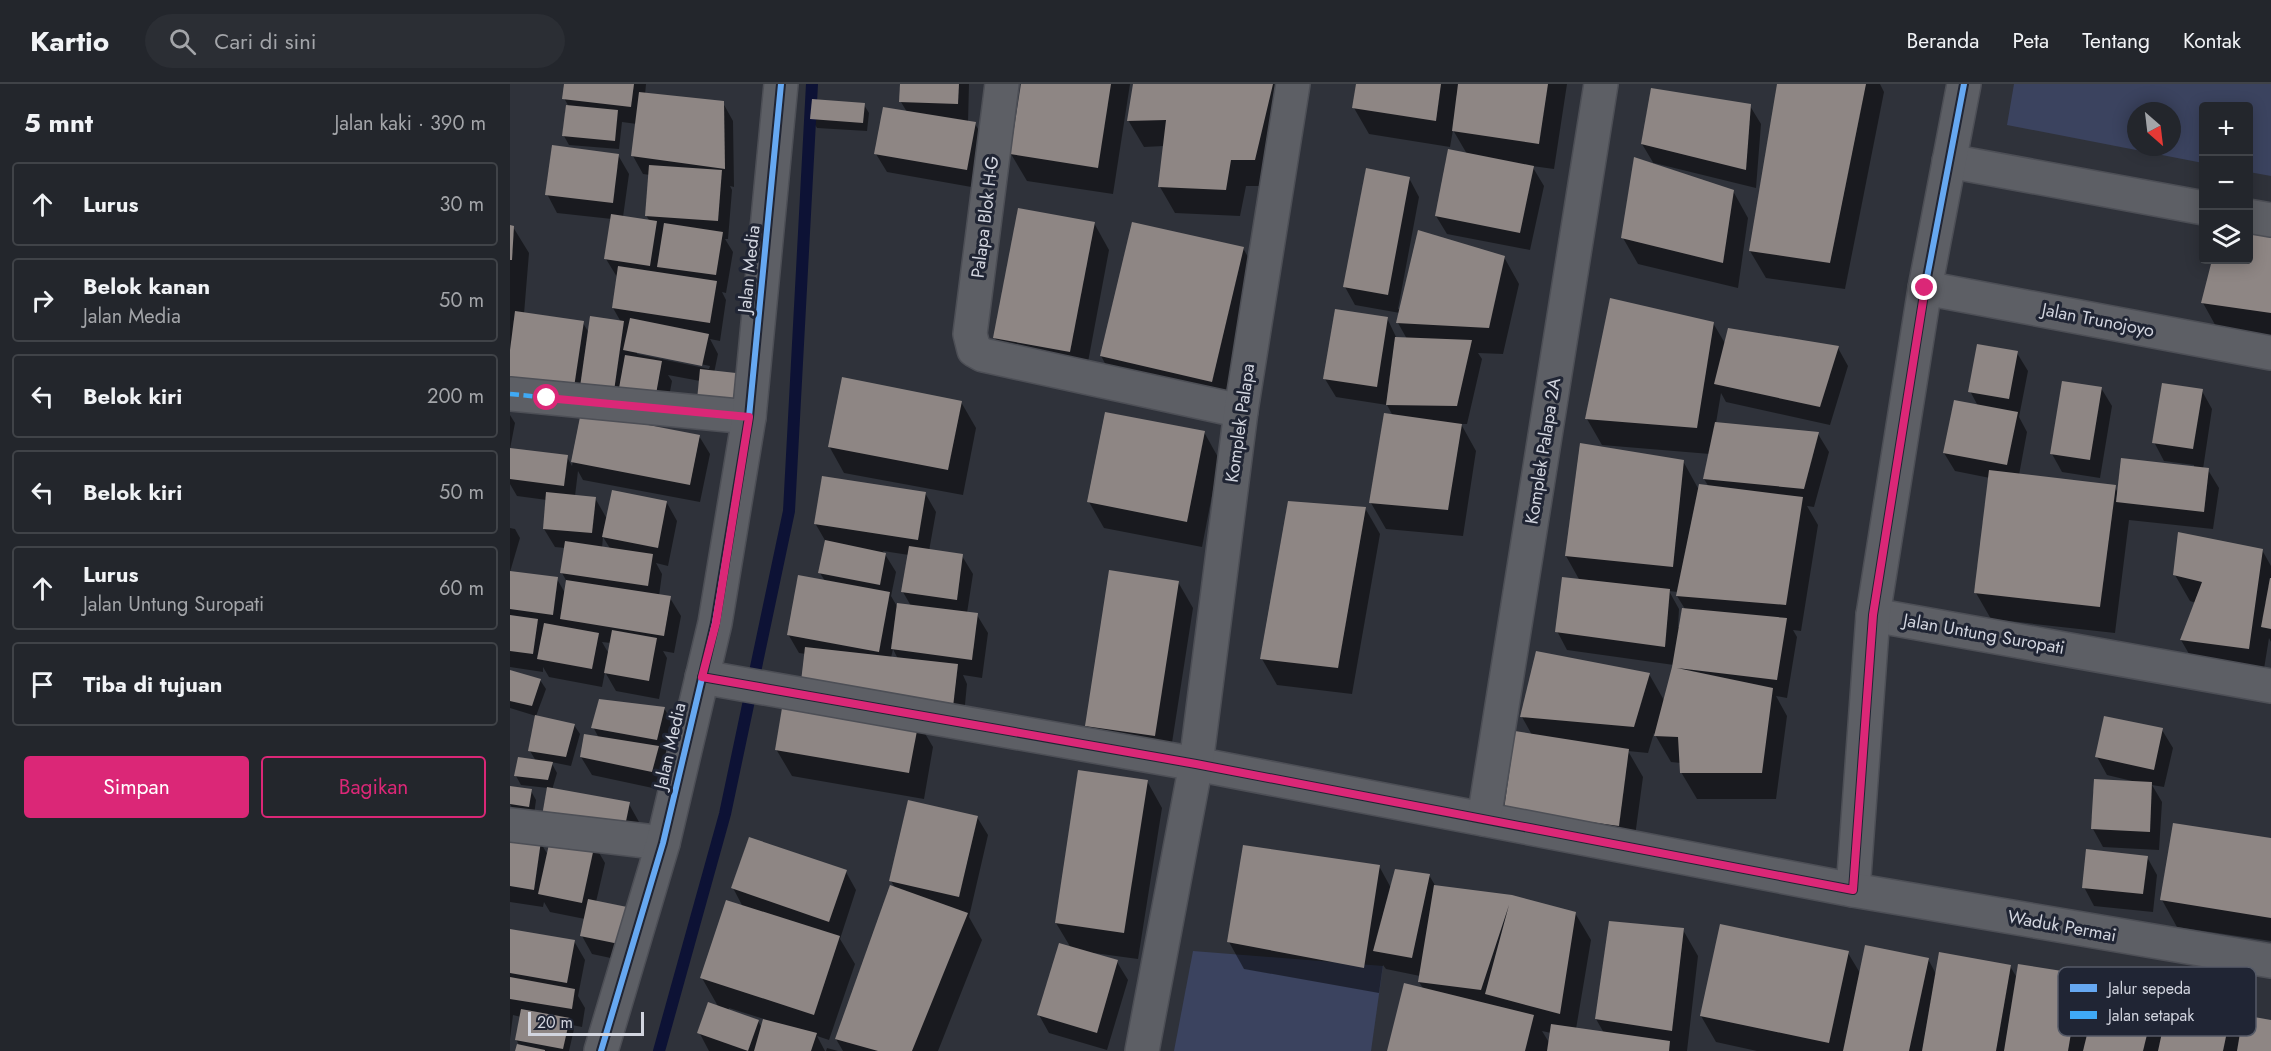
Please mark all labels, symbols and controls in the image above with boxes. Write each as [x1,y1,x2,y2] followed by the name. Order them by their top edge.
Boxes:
[145,14,565,68] search box
[30,21,109,62] text: Kartio
[166,25,199,58] icon: search
[214,25,317,57] text: Cari di sini
[1906,26,1979,56] text: Beranda
[2012,26,2049,56] text: Peta
[2082,26,2150,56] text: Tentang
[2183,26,2241,56] text: Kontak
[2127,102,2181,156] north arrow
[2199,102,2253,264] map controls
[2199,102,2253,156] button: +
[24,104,93,142] text: 5 mnt
[334,109,486,138] text: Jalan kaki · 390 m
[965,154,1005,280] street label: Palapa Blok H-G
[2199,156,2253,210] button: −
[26,188,59,221] icon: ahead
[83,188,139,220] text: Lurus
[439,190,484,219] text: 30 m
[2199,210,2253,264] button: layers
[731,224,767,316] street label: Jalan Media
[83,270,210,302] text: Belok kanan
[1911,274,1937,300] route end
[26,284,59,317] icon: right
[439,286,484,315] text: 50 m
[2038,296,2157,344] street label: Jalan Trunojoyo
[83,302,181,331] text: Jalan Media
[1219,362,1261,484] street label: Komplek Palapa
[1519,376,1567,526] street label: Komplek Palapa 2A
[26,380,59,413] icon: left
[83,380,182,412] text: Belok kiri
[427,382,484,411] text: 200 m
[533,384,559,410] route start
[26,476,59,509] icon: left
[83,476,182,508] text: Belok kiri
[439,478,484,507] text: 50 m
[83,558,139,590] text: Lurus
[26,572,59,605] icon: ahead
[439,574,484,603] text: 60 m
[83,590,264,619] text: Jalan Untung Suropati
[1899,607,2067,661] street label: Jalan Untung Suropati
[26,668,59,701] icon: arrive
[83,668,222,700] text: Tiba di tujuan
[647,700,693,794] street label: Jalan Media
[24,756,249,818] button: Simpan
[261,756,486,818] button: Bagikan
[2006,904,2118,948] street label: Waduk Permai
[2058,967,2256,1036] legend
[2106,977,2191,1000] text: Jalur sepeda
[2106,1004,2195,1027] text: Jalan setapak
[528,1009,644,1036] scale bar
[537,1011,573,1034] text: 20 m

